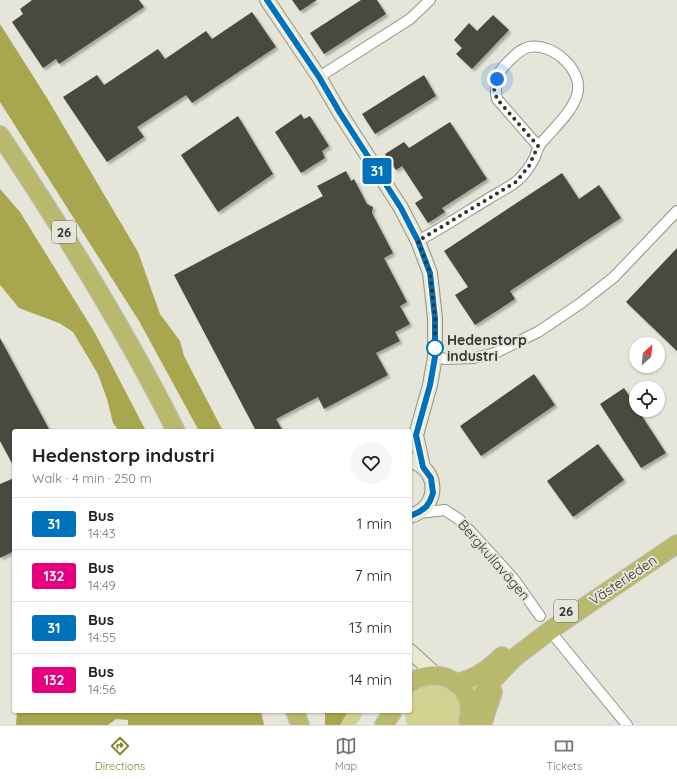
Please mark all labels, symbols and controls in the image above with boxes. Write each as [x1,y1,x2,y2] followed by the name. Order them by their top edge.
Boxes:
[487,69,507,89] your location
[359,158,395,184] line badge: 31
[371,162,383,180] text: 31
[52,221,76,243] road number: 26
[447,331,527,365] place label: Hedenstorp industri
[629,337,665,373] north arrow
[629,337,665,417] map controls
[426,339,444,357] marker: Hedenstorp industri
[629,381,665,417] button: locate
[350,442,392,484] button: heart
[32,443,214,467] text: Hedenstorp industri
[32,470,152,486] text: Walk · 4 min · 250 m
[88,506,114,525] text: Bus
[357,514,392,533] text: 1 min
[48,515,60,533] text: 31
[454,516,534,604] street label: Bergkullavägen
[88,525,116,541] text: 14:43
[586,551,660,609] street label: Västerleden
[88,558,114,577] text: Bus
[355,566,392,585] text: 7 min
[44,567,64,585] text: 132
[88,577,116,593] text: 14:49
[554,600,578,622] road number: 26
[88,610,114,629] text: Bus
[349,618,392,637] text: 13 min
[48,619,60,637] text: 31
[88,629,116,645] text: 14:55
[88,662,114,681] text: Bus
[349,670,392,689] text: 14 min
[44,671,64,689] text: 132
[88,681,116,697] text: 14:56
[95,735,145,773] tab: Directions
[335,735,357,773] tab: Map
[547,735,582,773] tab: Tickets

